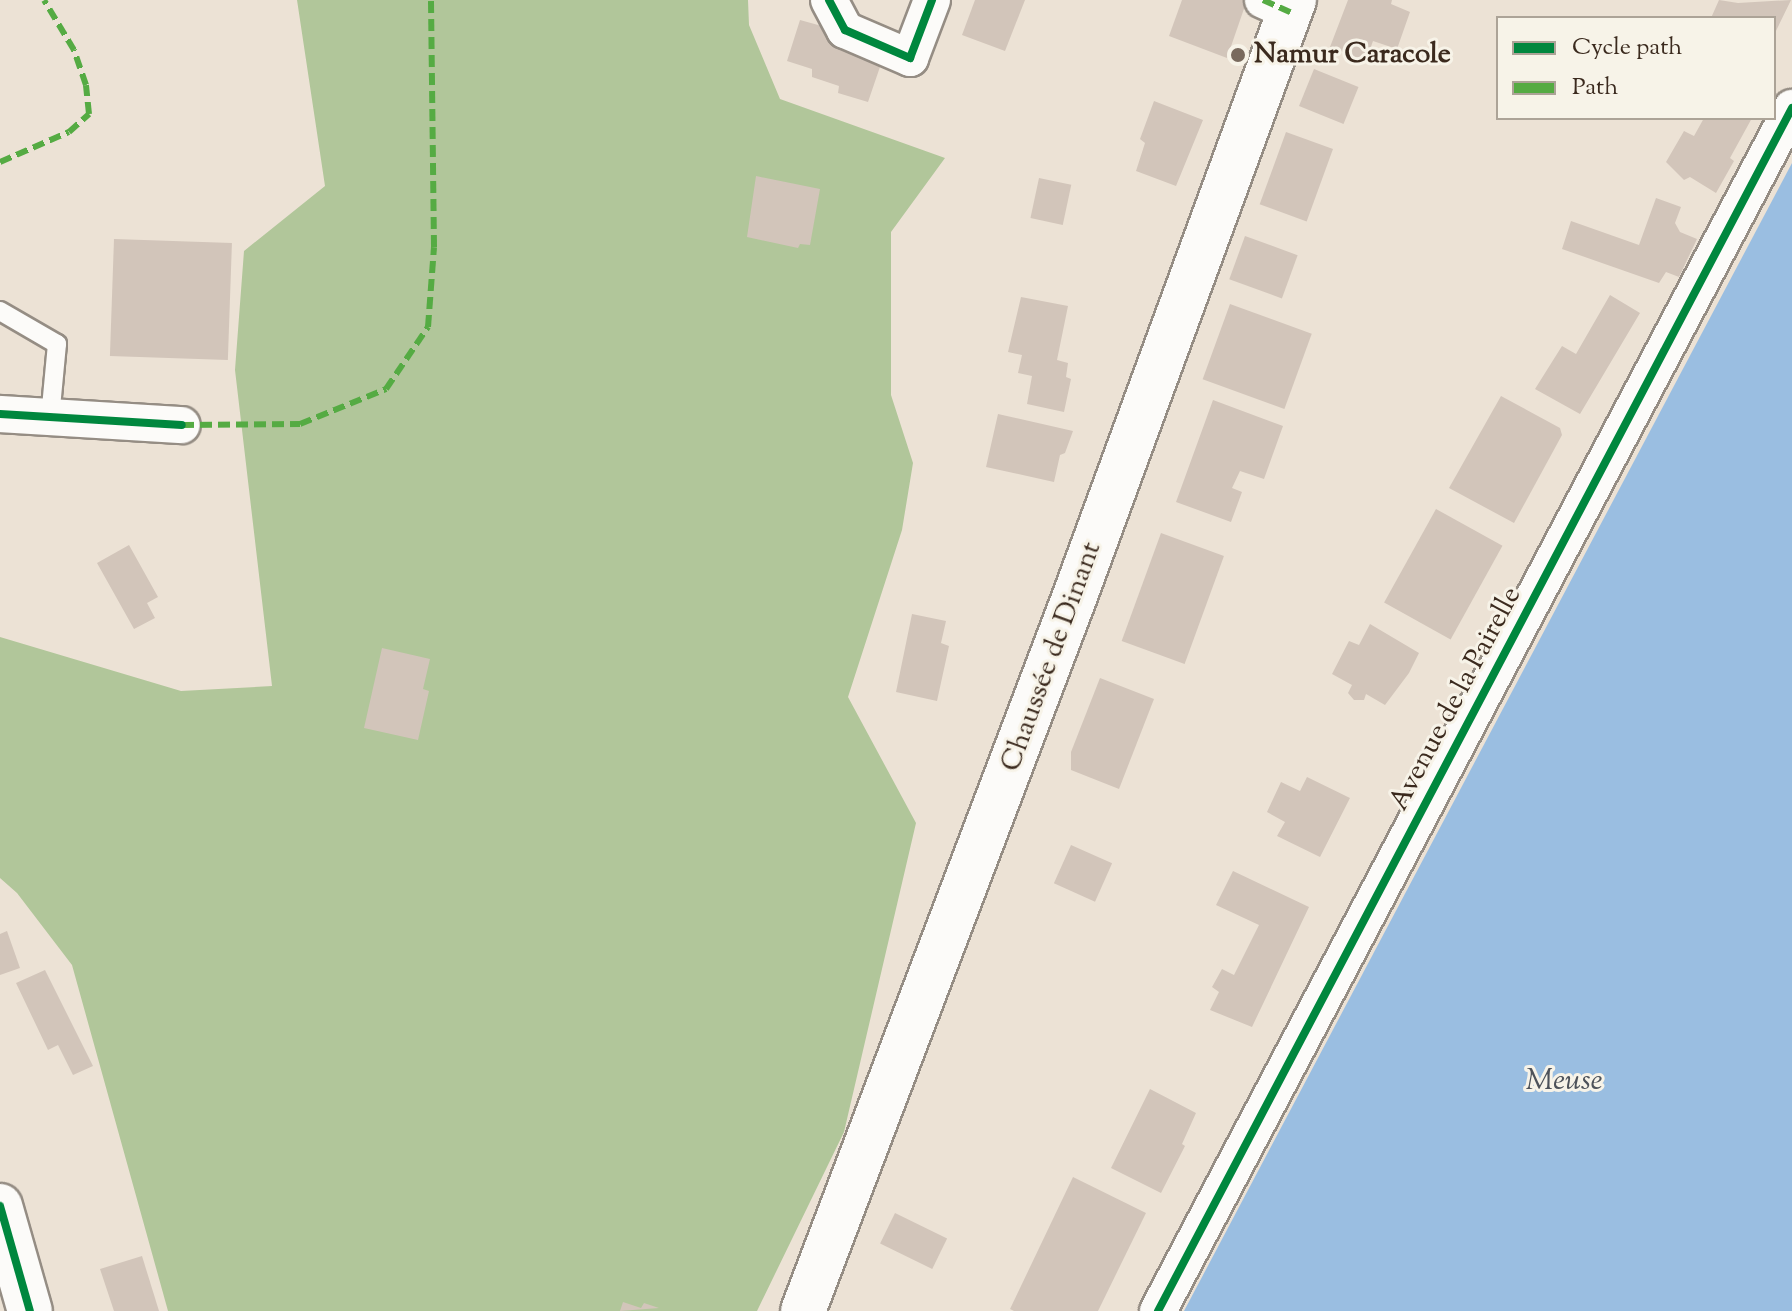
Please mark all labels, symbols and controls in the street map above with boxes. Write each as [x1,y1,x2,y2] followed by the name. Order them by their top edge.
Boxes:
[1496,16,1776,120] legend
[1572,31,1682,65] text: Cycle path
[1254,38,1451,72] place label: Namur Caracole
[1229,46,1247,64] marker: Namur Caracole
[1572,71,1618,105] text: Path
[995,538,1109,776] street label: Chaussée de Dinant
[1383,581,1529,817] street label: Avenue de la Pairelle
[1526,1064,1602,1100] water label: Meuse

